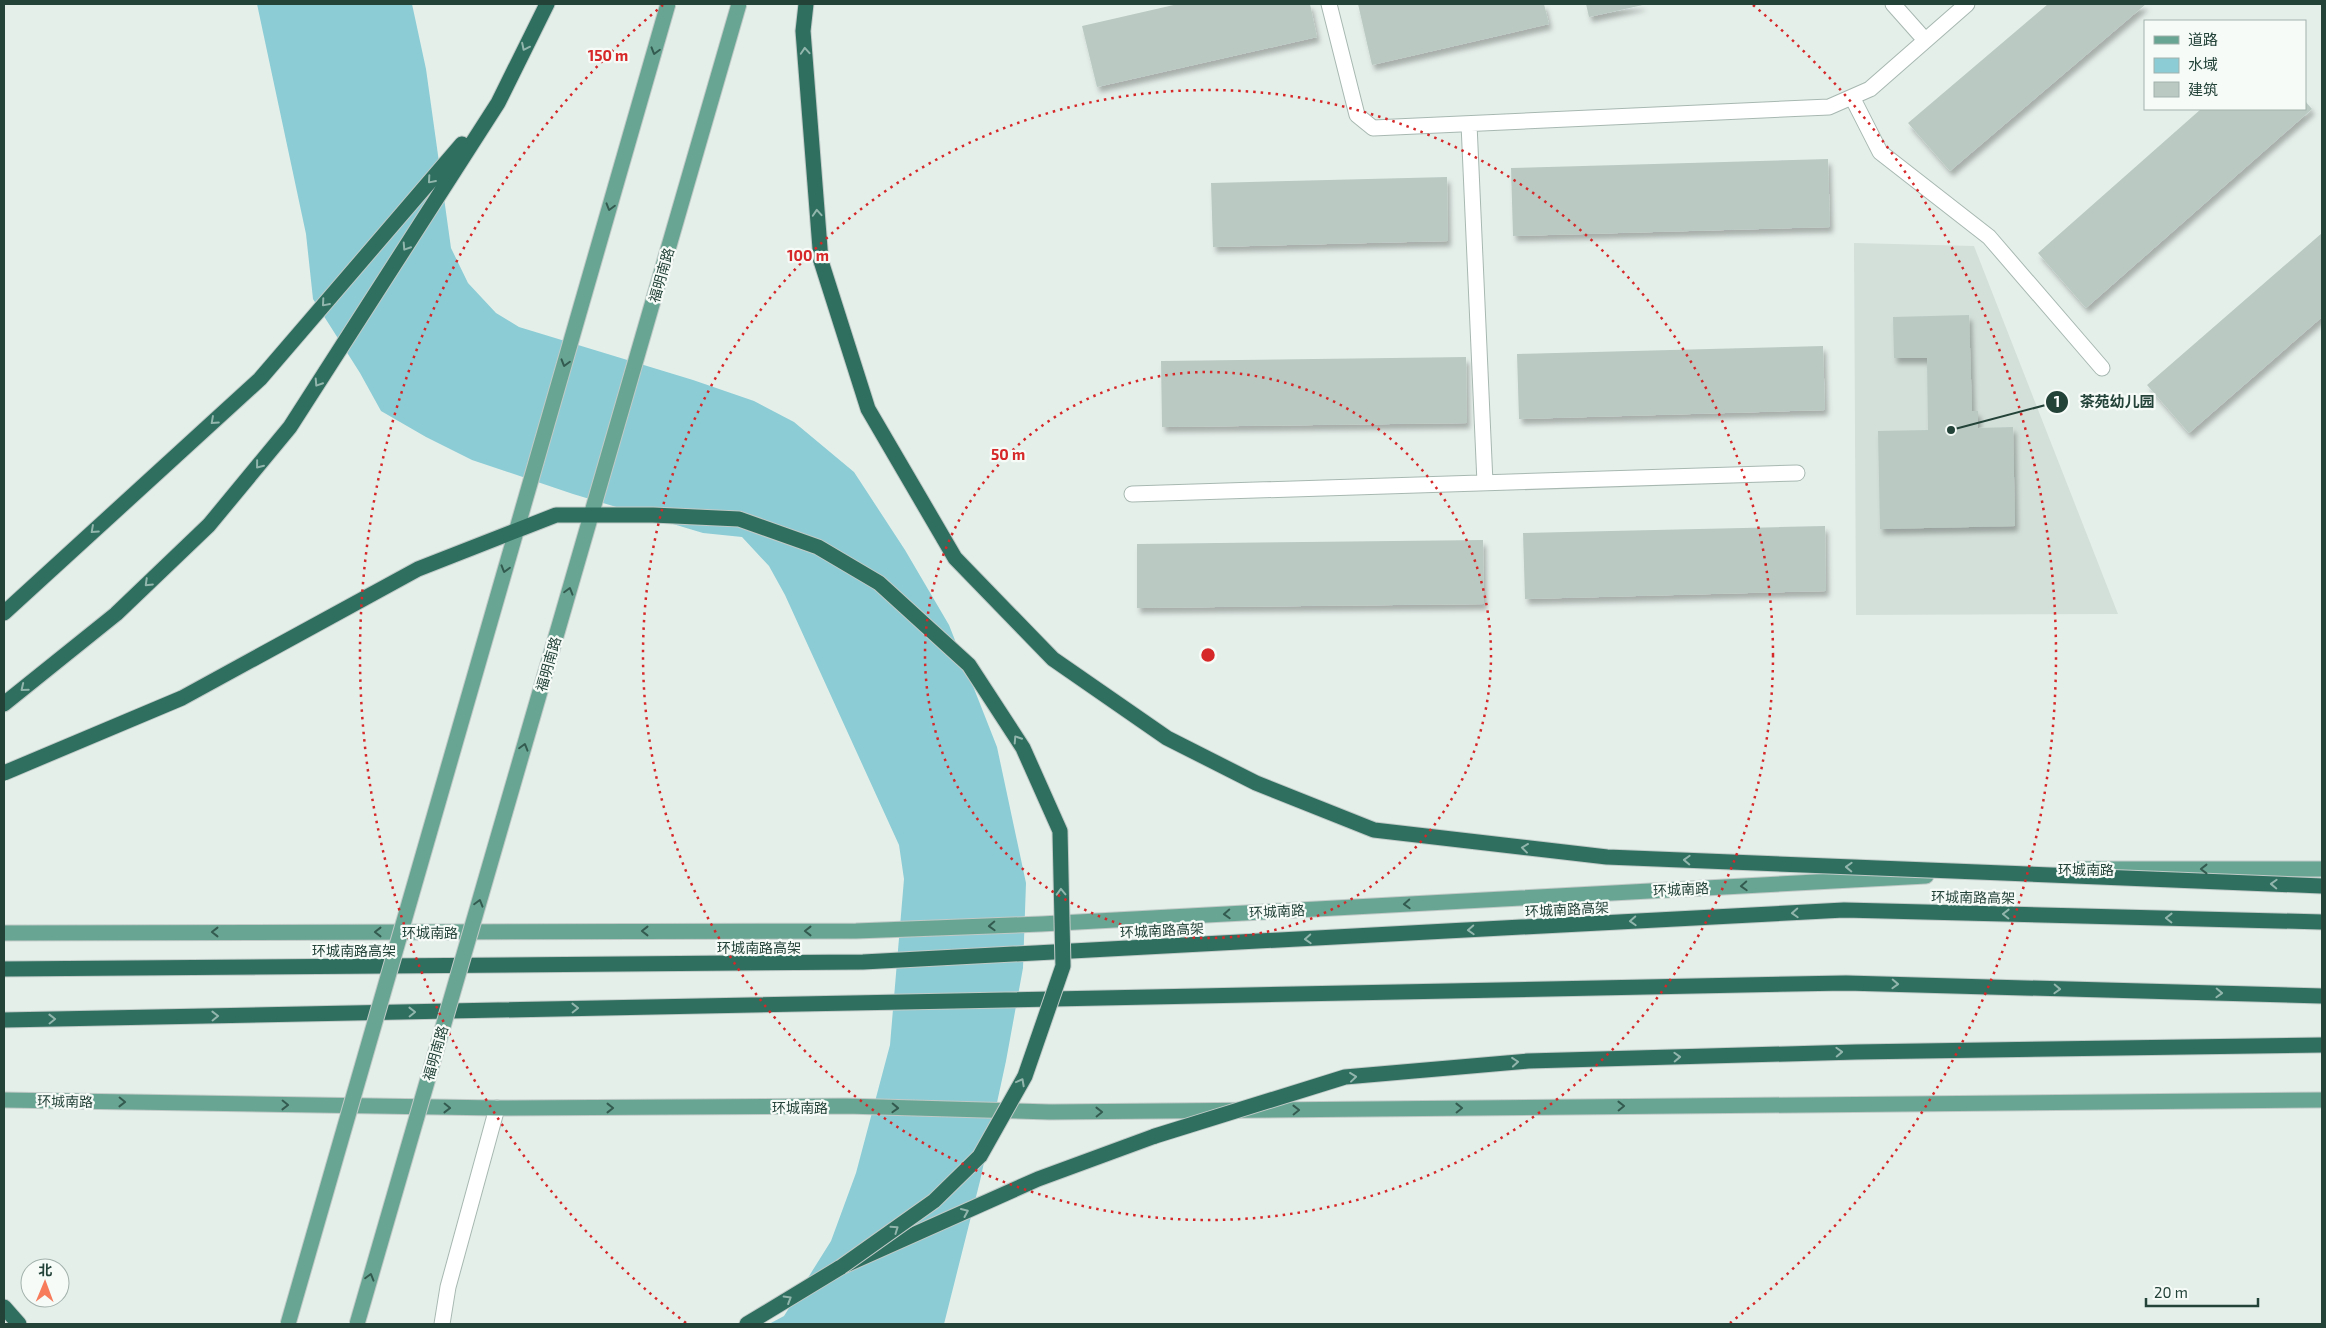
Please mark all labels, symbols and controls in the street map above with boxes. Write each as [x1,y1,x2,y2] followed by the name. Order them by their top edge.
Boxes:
[2144,20,2306,110] legend
[2188,30,2218,48] text: 道路
[521,42,531,51] one-way arrow
[588,46,628,64] text: 150 m
[650,46,660,54] one-way arrow
[799,46,810,54] one-way arrow
[2188,55,2218,73] text: 水域
[2188,80,2218,98] text: 建筑
[429,174,437,183] one-way arrow
[605,202,615,210] one-way arrow
[812,208,823,216] one-way arrow
[402,241,412,250] one-way arrow
[645,246,677,304] street label: 福明南路
[787,246,829,264] text: 100 m
[323,297,331,306] one-way arrow
[560,358,570,366] one-way arrow
[315,378,324,387] one-way arrow
[2045,387,2165,417] callout: 茶苑幼儿园
[2054,392,2060,410] text: 1
[2079,392,2155,410] text: 茶苑幼儿园
[210,415,219,424] one-way arrow
[991,445,1025,463] text: 50 m
[256,459,264,468] one-way arrow
[90,525,99,534] one-way arrow
[501,565,511,573] one-way arrow
[145,577,154,586] one-way arrow
[564,587,574,595] one-way arrow
[532,635,564,693] street label: 福明南路
[1199,646,1217,664] centre of rings
[21,683,30,691] one-way arrow
[1014,735,1023,745] one-way arrow
[518,743,528,751] one-way arrow
[1520,843,1528,854] one-way arrow
[1682,855,1690,866] one-way arrow
[2058,861,2114,878] street label: 环城南路
[1845,862,1852,872] one-way arrow
[2199,864,2207,874] one-way arrow
[1653,879,1709,899] street label: 环城南路
[2269,879,2277,890] one-way arrow
[1740,880,1748,891] one-way arrow
[1056,888,1066,896] one-way arrow
[1931,888,2015,906] street label: 环城南路高架
[1525,898,1609,920] street label: 环城南路高架
[473,899,483,907] one-way arrow
[1403,899,1411,910] one-way arrow
[1249,901,1305,921] street label: 环城南路
[1791,907,1799,918] one-way arrow
[1223,909,1230,919] one-way arrow
[2002,909,2010,919] one-way arrow
[2164,913,2172,923] one-way arrow
[1629,916,1637,927] one-way arrow
[1120,919,1204,941] street label: 环城南路高架
[988,921,996,931] one-way arrow
[402,924,458,941] street label: 环城南路
[1466,925,1474,935] one-way arrow
[641,926,649,937] one-way arrow
[803,926,811,936] one-way arrow
[211,927,218,937] one-way arrow
[373,927,381,937] one-way arrow
[1304,933,1312,944] one-way arrow
[717,939,801,956] street label: 环城南路高架
[312,942,396,959] street label: 环城南路高架
[1891,979,1899,989] one-way arrow
[2053,983,2061,994] one-way arrow
[2216,988,2224,999] one-way arrow
[572,1003,579,1013] one-way arrow
[409,1006,417,1017] one-way arrow
[211,1010,219,1021] one-way arrow
[49,1014,57,1024] one-way arrow
[419,1024,451,1082] street label: 福明南路
[1836,1047,1844,1058] one-way arrow
[1674,1052,1681,1062] one-way arrow
[1511,1057,1519,1068] one-way arrow
[1349,1072,1357,1083] one-way arrow
[1015,1078,1025,1087] one-way arrow
[37,1092,93,1110] street label: 环城南路
[119,1097,127,1107] one-way arrow
[772,1099,828,1116] street label: 环城南路
[282,1100,289,1110] one-way arrow
[1618,1101,1625,1111] one-way arrow
[444,1102,452,1113] one-way arrow
[606,1103,614,1113] one-way arrow
[892,1103,899,1113] one-way arrow
[1455,1103,1463,1113] one-way arrow
[1292,1105,1300,1115] one-way arrow
[1095,1107,1103,1117] one-way arrow
[960,1207,969,1218] one-way arrow
[889,1226,898,1235] one-way arrow
[20,1258,70,1308] north arrow
[38,1261,52,1278] text: 北
[365,1274,375,1282] one-way arrow
[2146,1276,2258,1308] scale bar
[2154,1283,2188,1301] text: 20 m
[783,1295,792,1305] one-way arrow

